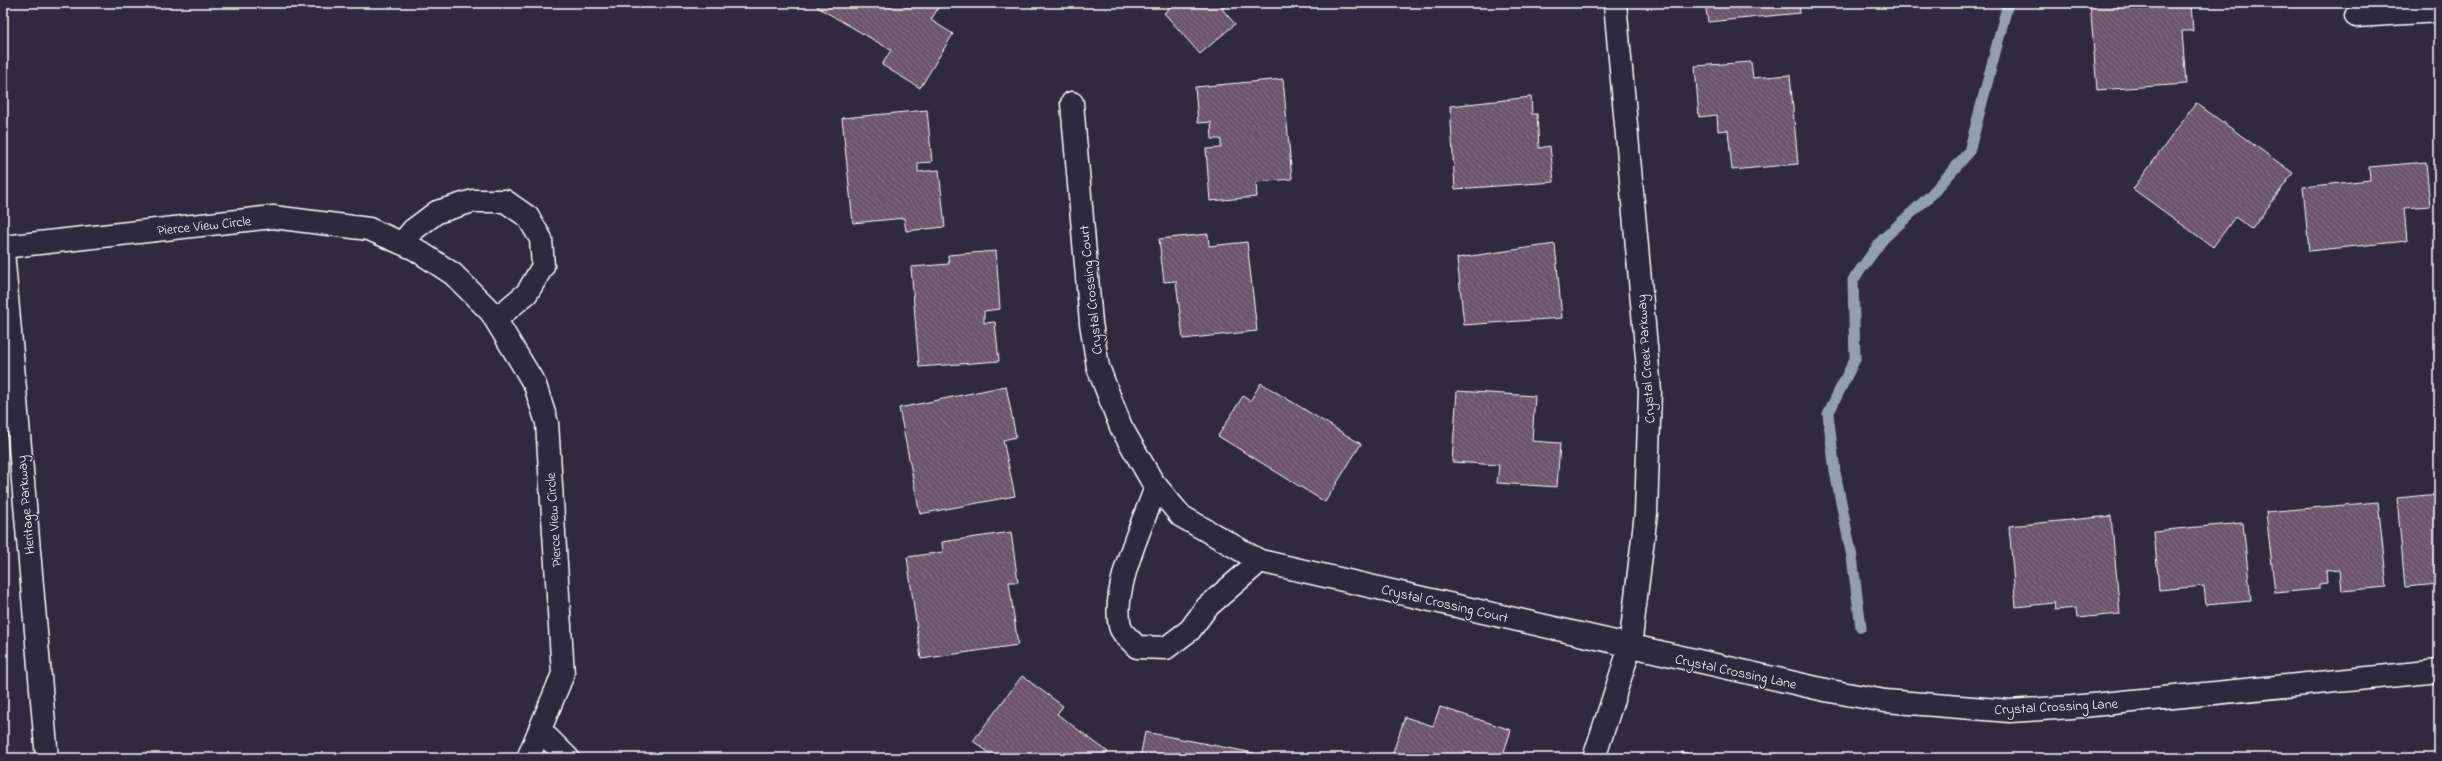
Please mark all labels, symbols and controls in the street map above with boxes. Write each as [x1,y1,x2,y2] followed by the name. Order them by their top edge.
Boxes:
[156,211,253,242] street label: Pierce View Circle
[1074,224,1110,355] street label: Crystal Crossing Court
[1632,294,1662,424] street label: Crystal Creek Parkway
[12,454,42,555] street label: Heritage Parkway
[541,471,568,568] street label: Pierce View Circle
[1379,580,1511,630] street label: Crystal Crossing Court
[1673,649,1799,697] street label: Crystal Crossing Lane
[1994,694,2119,722] street label: Crystal Crossing Lane

